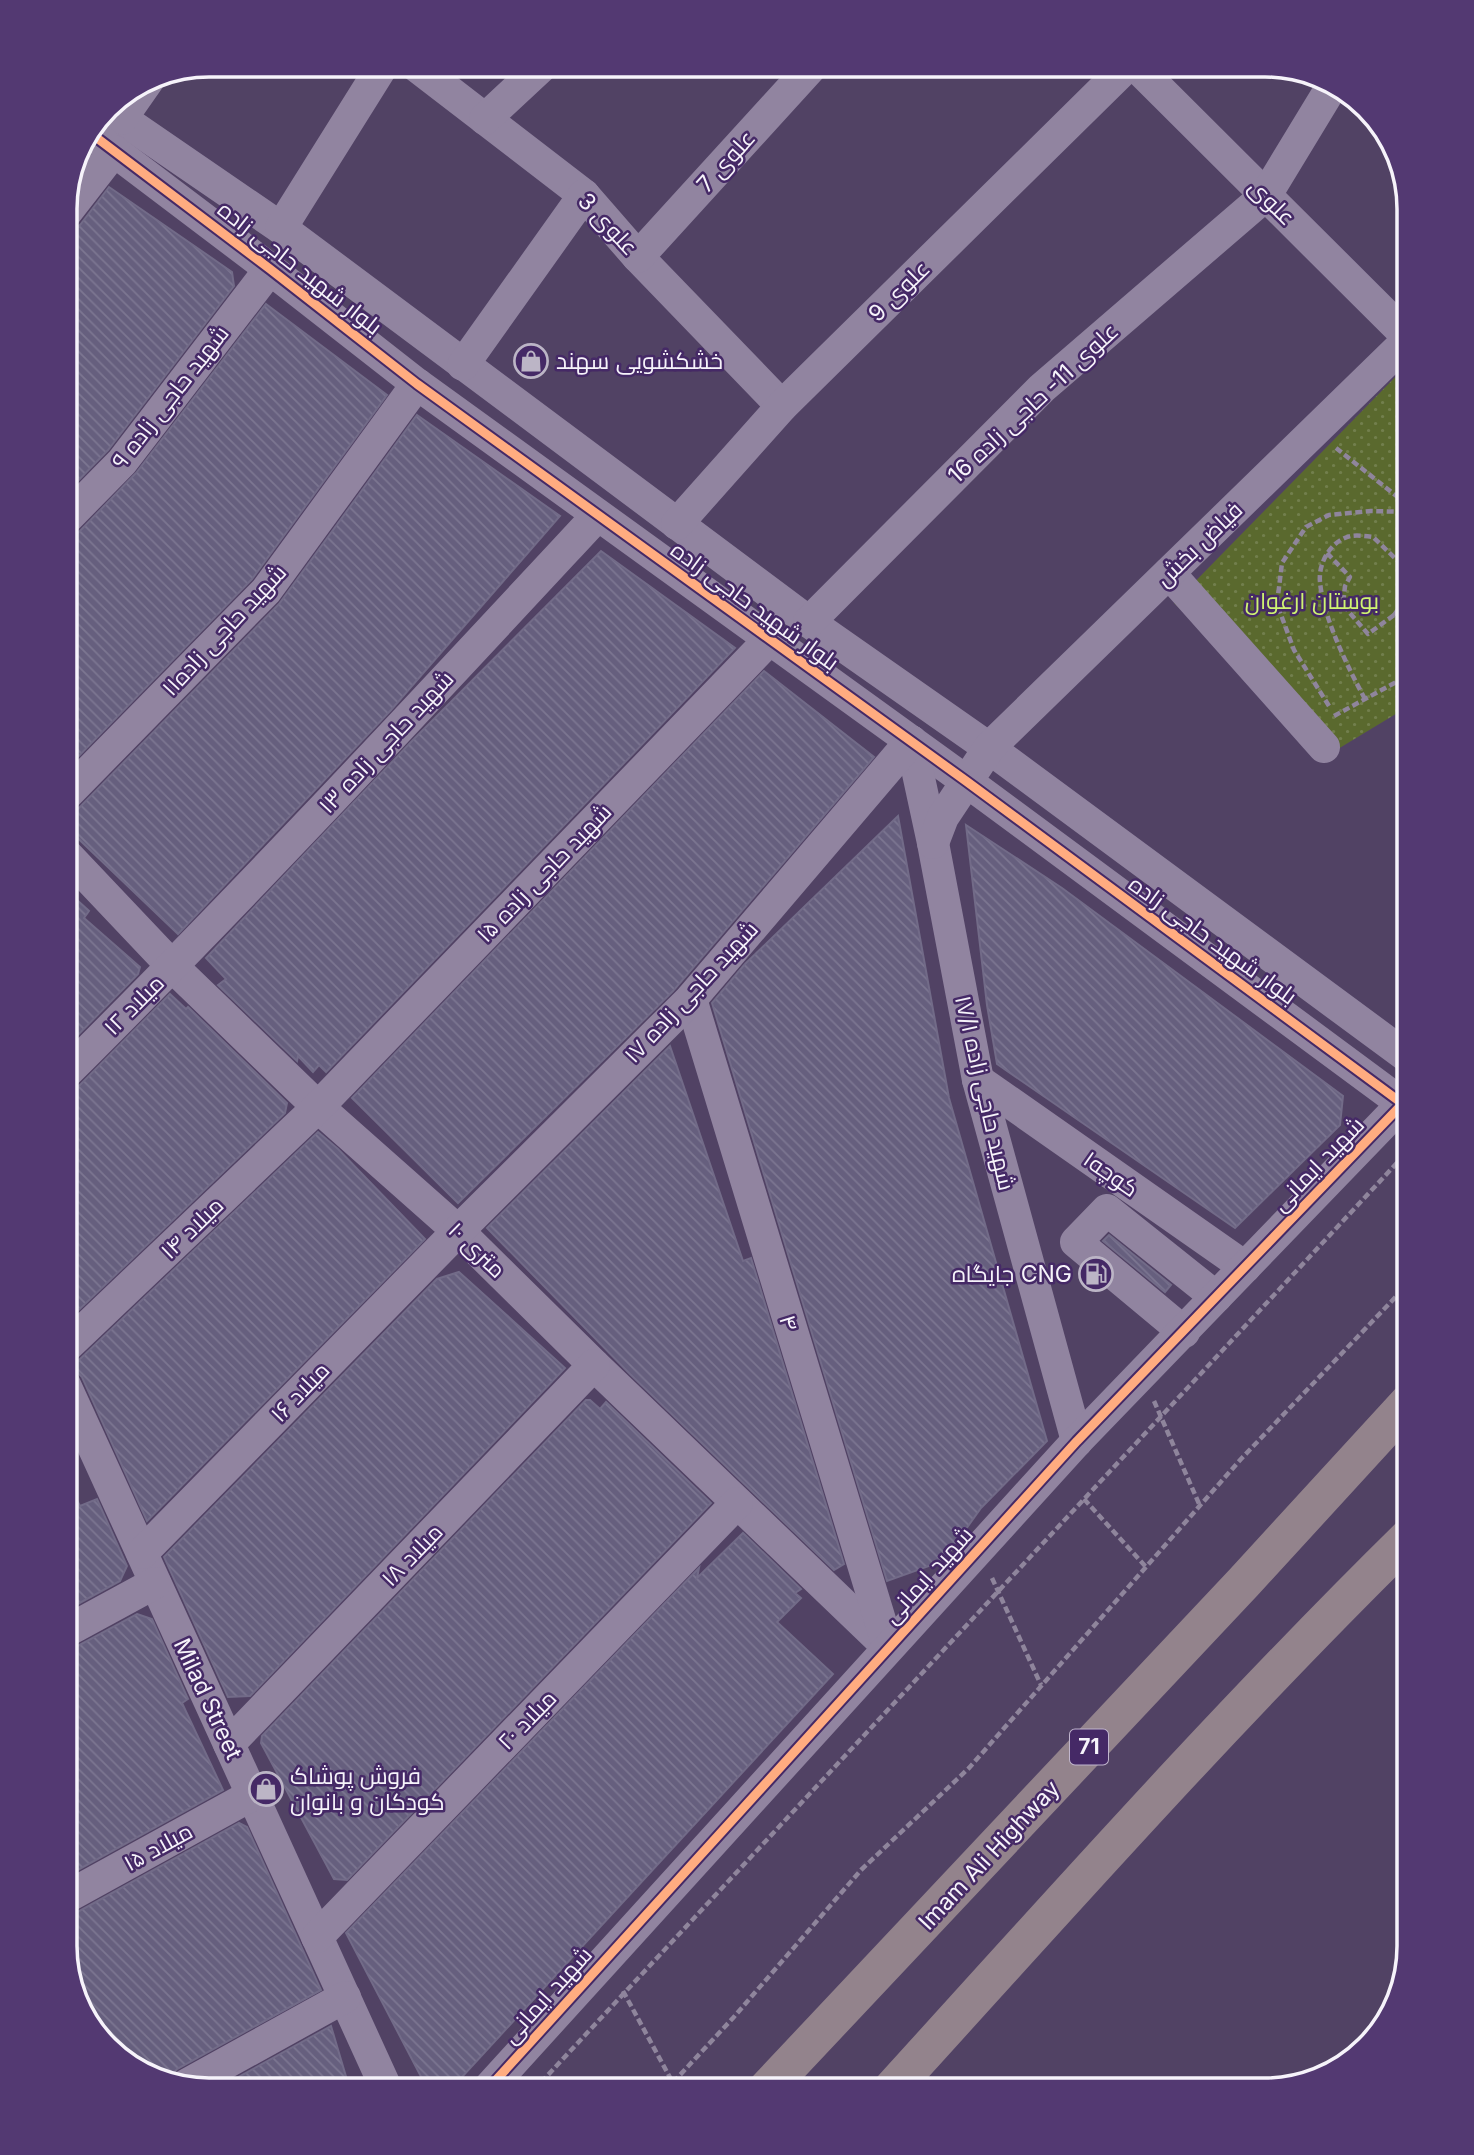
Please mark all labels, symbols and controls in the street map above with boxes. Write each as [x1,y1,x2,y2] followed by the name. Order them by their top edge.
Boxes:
[691,124,761,198] street label: علوی 7
[1243,173,1301,231] street label: علوی
[572,187,644,261] street label: علوی 3
[212,195,388,341] street label: بلوار شهید حاجی زاده
[862,254,936,328] street label: علوی 9
[942,317,1124,489] street label: علوی 11- حاجی زاده 16
[105,320,235,474] street label: شهید حاجی زاده ۹
[512,342,550,380] shop icon: خشکشویی سهند
[556,347,723,375] place label: خشکشویی سهند
[1150,496,1248,592] street label: فیاض بخش
[666,536,844,676] street label: بلوار شهید حاجی زاده
[156,558,292,702] street label: شهید حاجی زاده۱۱
[1245,587,1379,615] park label: بوستان ارغوان
[313,665,459,819] street label: شهید حاجی زاده ۱۳
[471,798,617,948] street label: شهید حاجی زاده ۱۵
[1124,870,1302,1010] street label: بلوار شهید حاجی زاده
[618,915,764,1069] street label: شهید حاجی زاده ۱۷
[98,969,170,1041] street label: میلاد ۱۲
[949,993,1021,1193] street label: شهید حاجی زاده ۱۷/۱
[1266,1111,1370,1217] street label: شهید ایمانی
[1077,1145,1144,1204] street label: کوچه۱
[155,1191,229,1265] street label: میلاد ۱۴
[443,1216,511,1284] street label: ۱۰ متری
[1077,1255,1115,1293] fuel station icon: جایگاه CNG
[952,1260,1072,1288] place label: جایگاه CNG
[773,1312,805,1334] street label: ۴
[265,1356,335,1428] street label: میلاد ۱۶
[376,1518,448,1592] street label: میلاد ۱۸
[877,1521,979,1629] street label: شهید ایمانی
[168,1634,248,1764] street label: Milad Street
[492,1684,562,1756] street label: میلاد ۲۰
[1070,1730,1108,1764] road number: 71
[290,1762,445,1816] place label: فروش پوشاک کودکان و بانوان
[247,1770,285,1808] shop icon: فروش پوشاک کودکان و بانوان
[913,1774,1065,1936] street label: Imam Ali Highway
[119,1817,197,1877] street label: میلاد ۱۵
[496,1941,598,2049] street label: شهید ایمانی

